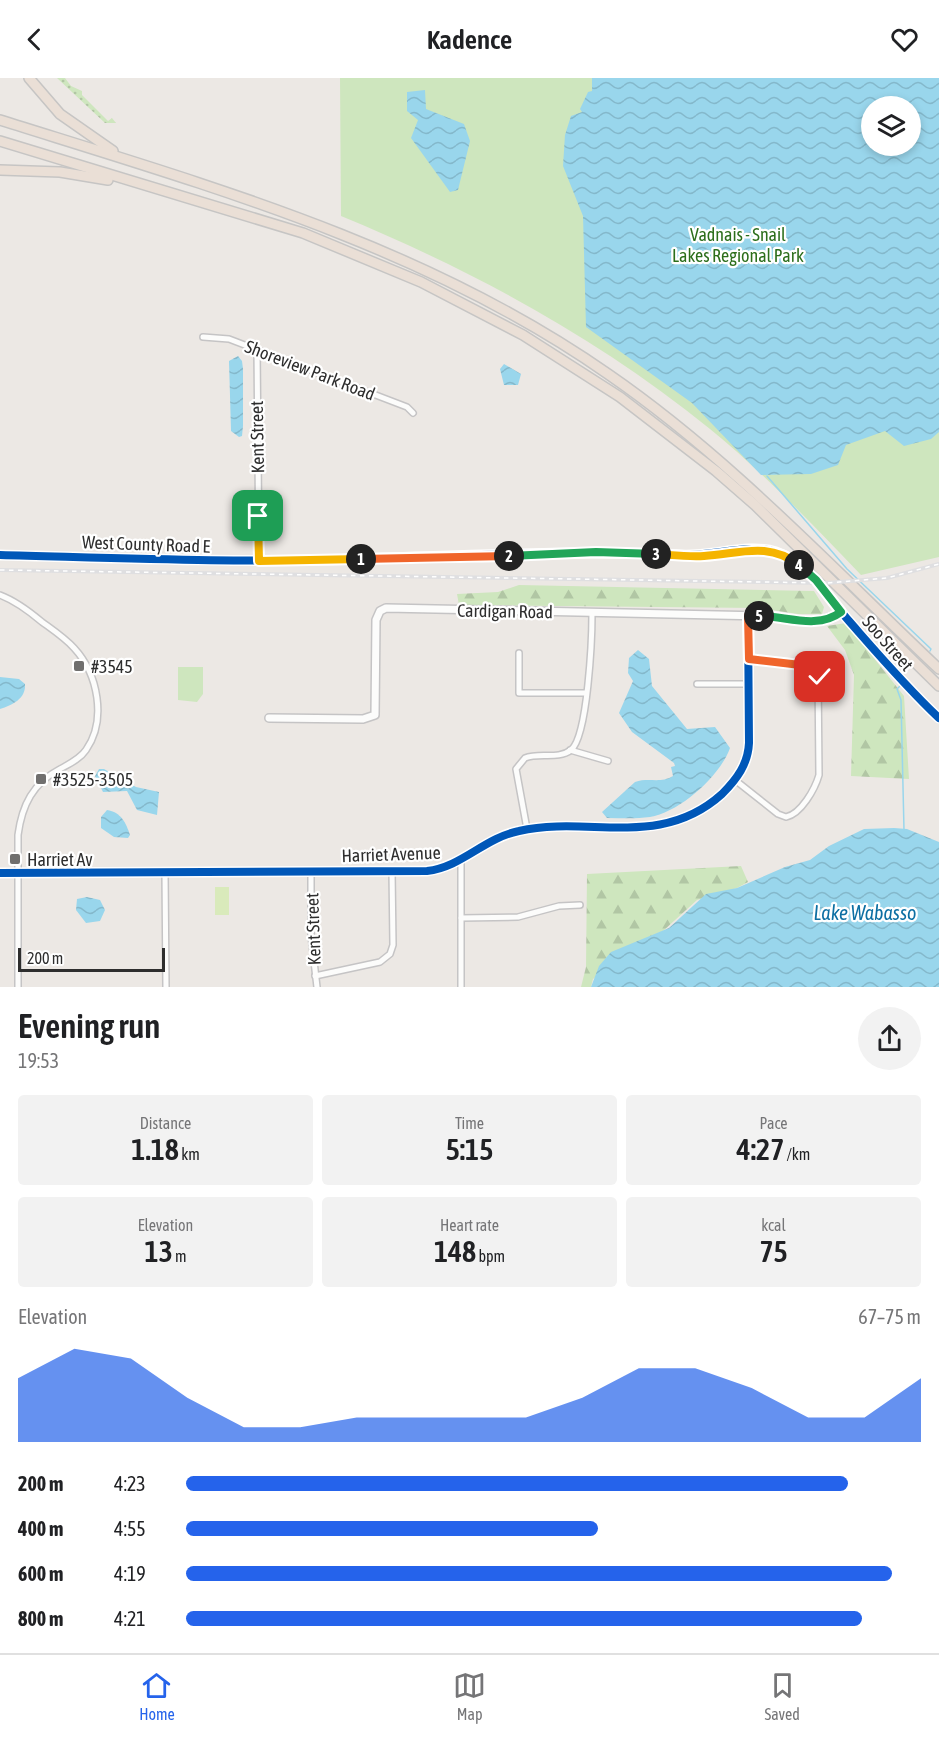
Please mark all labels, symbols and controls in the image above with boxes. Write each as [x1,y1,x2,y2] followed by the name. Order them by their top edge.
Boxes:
[18,23,51,56] icon: back
[888,23,921,56] icon: heart
[427,24,512,55] text: Kadence
[861,96,921,156] map controls
[861,96,921,156] button: layers
[672,224,804,266] park label: Vadnais - Snail Lakes Regional Park
[242,336,378,404] street label: Shoreview Park Road
[246,401,268,473] street label: Kent Street
[232,490,283,541] pin
[241,499,274,532] icon: arrive
[82,531,211,557] street label: West County Road E
[641,539,671,569] pin: 3
[494,541,524,571] pin: 2
[346,544,376,574] pin: 1
[652,545,660,563] text: 3
[505,547,513,565] text: 2
[357,550,365,568] text: 1
[784,550,814,580] pin: 4
[795,556,803,574] text: 4
[457,600,553,622] street label: Cardigan Road
[744,601,774,631] pin: 5
[755,607,763,625] text: 5
[858,611,918,675] street label: Soo Street
[794,651,845,702] pin
[91,656,133,677] place label: #3545
[72,659,86,673] marker: #3545
[803,660,836,693] icon: check
[53,769,133,790] place label: #3525-3505
[34,772,48,786] marker: #3525-3505
[341,842,441,866] street label: Harriet Avenue
[27,849,93,870] place label: Harriet Av
[8,852,22,866] marker: Harriet Av
[301,892,325,966] street label: Kent Street
[814,901,916,924] water label: Lake Wabasso
[18,945,165,972] scale bar
[27,949,63,967] text: 200 m
[18,1007,160,1045] text: Evening run
[858,1007,921,1070] button: share
[18,1049,59,1072] text: 19:53
[140,1114,191,1132] text: Distance
[455,1114,484,1132] text: Time
[759,1114,788,1132] text: Pace
[131,1132,179,1166] text: 1.18
[446,1132,493,1166] text: 5:15
[737,1132,784,1166] text: 4:27
[179,1145,200,1163] text: km
[784,1145,810,1163] text: /km
[138,1216,193,1234] text: Elevation
[440,1216,499,1234] text: Heart rate
[761,1216,786,1234] text: kcal
[145,1234,173,1268] text: 13
[434,1234,476,1268] text: 148
[759,1234,788,1268] text: 75
[173,1247,186,1265] text: m
[476,1247,505,1265] text: bpm
[18,1305,87,1328] text: Elevation
[858,1305,921,1328] text: 67–75 m
[18,1472,63,1495] text: 200 m
[114,1472,146,1495] text: 4:23
[18,1517,63,1540] text: 400 m
[114,1517,146,1540] text: 4:55
[18,1562,63,1585] text: 600 m
[114,1562,146,1585] text: 4:19
[18,1607,63,1630] text: 800 m
[114,1607,146,1630] text: 4:21
[139,1669,175,1723] tab: Home
[453,1669,486,1723] tab: Map
[764,1669,800,1723] tab: Saved

